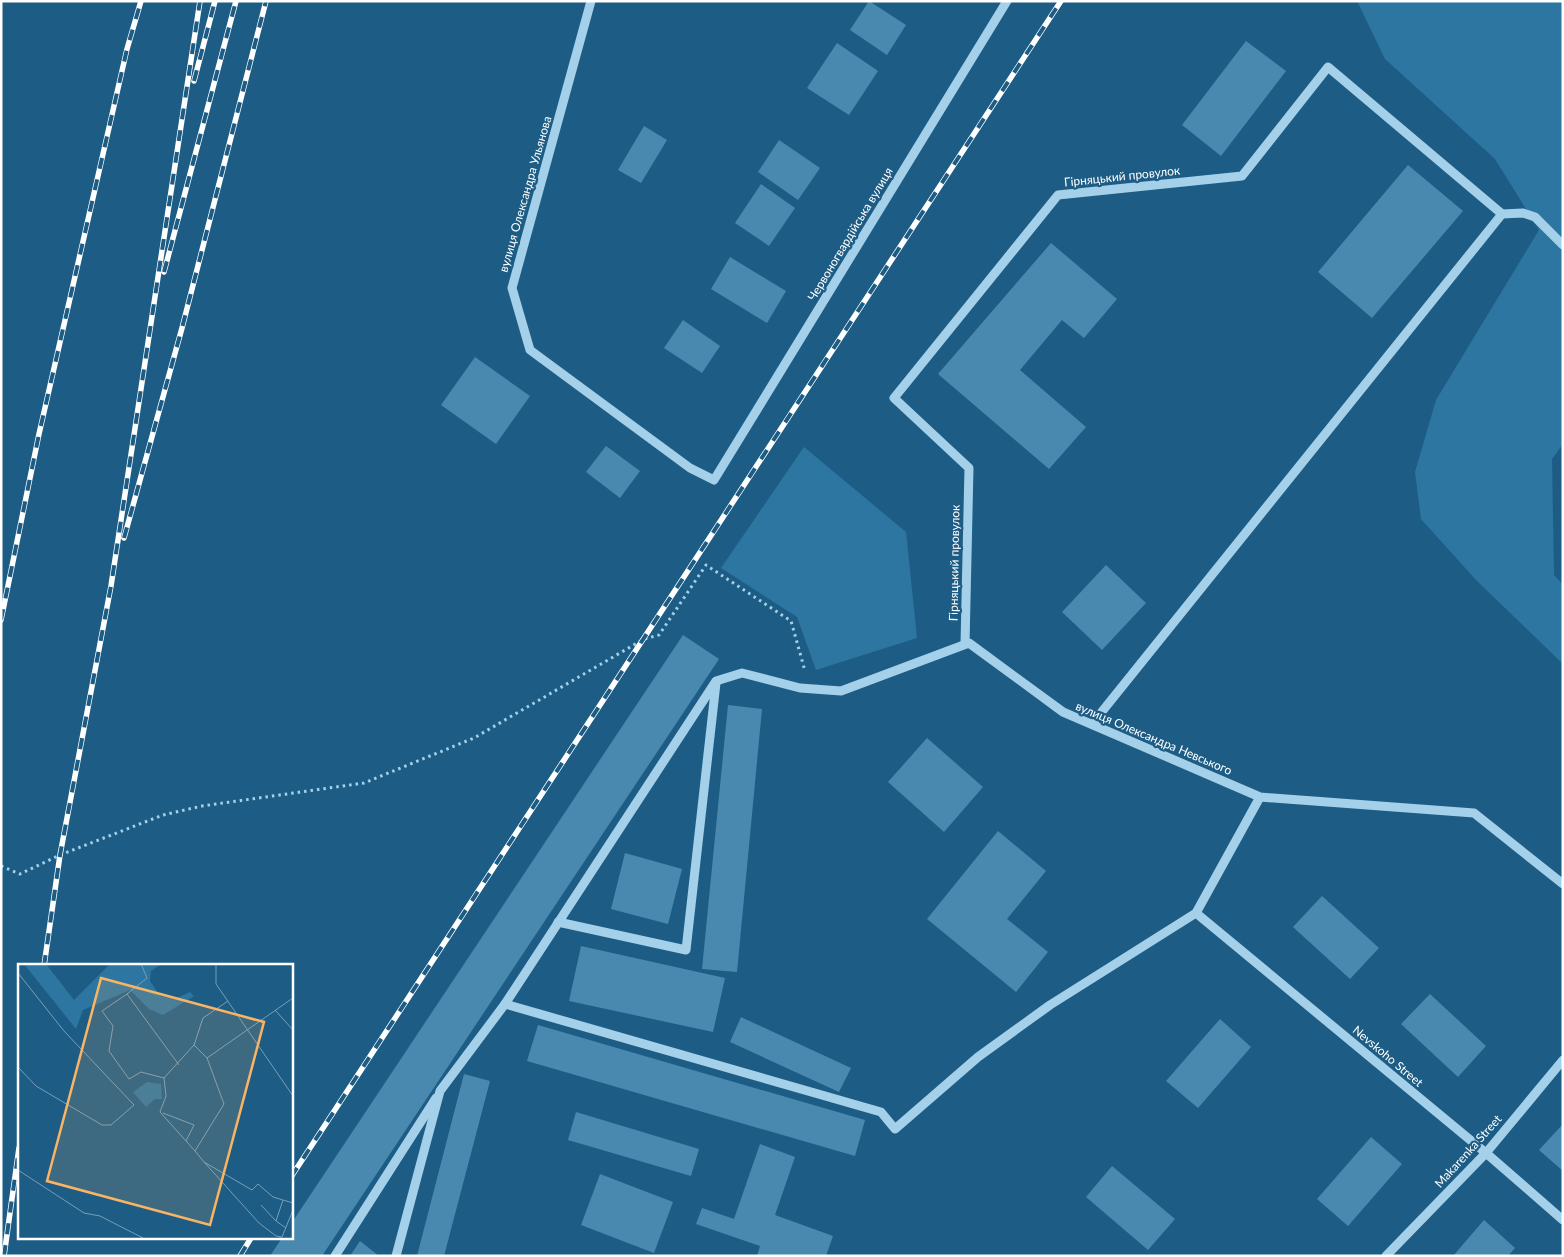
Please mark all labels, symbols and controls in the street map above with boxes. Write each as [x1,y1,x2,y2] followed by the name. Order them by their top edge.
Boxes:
[496,114,554,274] street label: вулиця Олександра Ульянова
[1063,162,1182,190] street label: Гірняцький провулок
[804,165,896,303] street label: Червоногвардійська вулиця
[945,504,963,621] street label: Гірняцький провулок
[1073,698,1235,778] street label: вулиця Олександра Невського
[18,964,292,1240] inset map
[1350,1022,1427,1090] street label: Nevskoho Street
[1431,1111,1505,1191] street label: Makarenka Street

